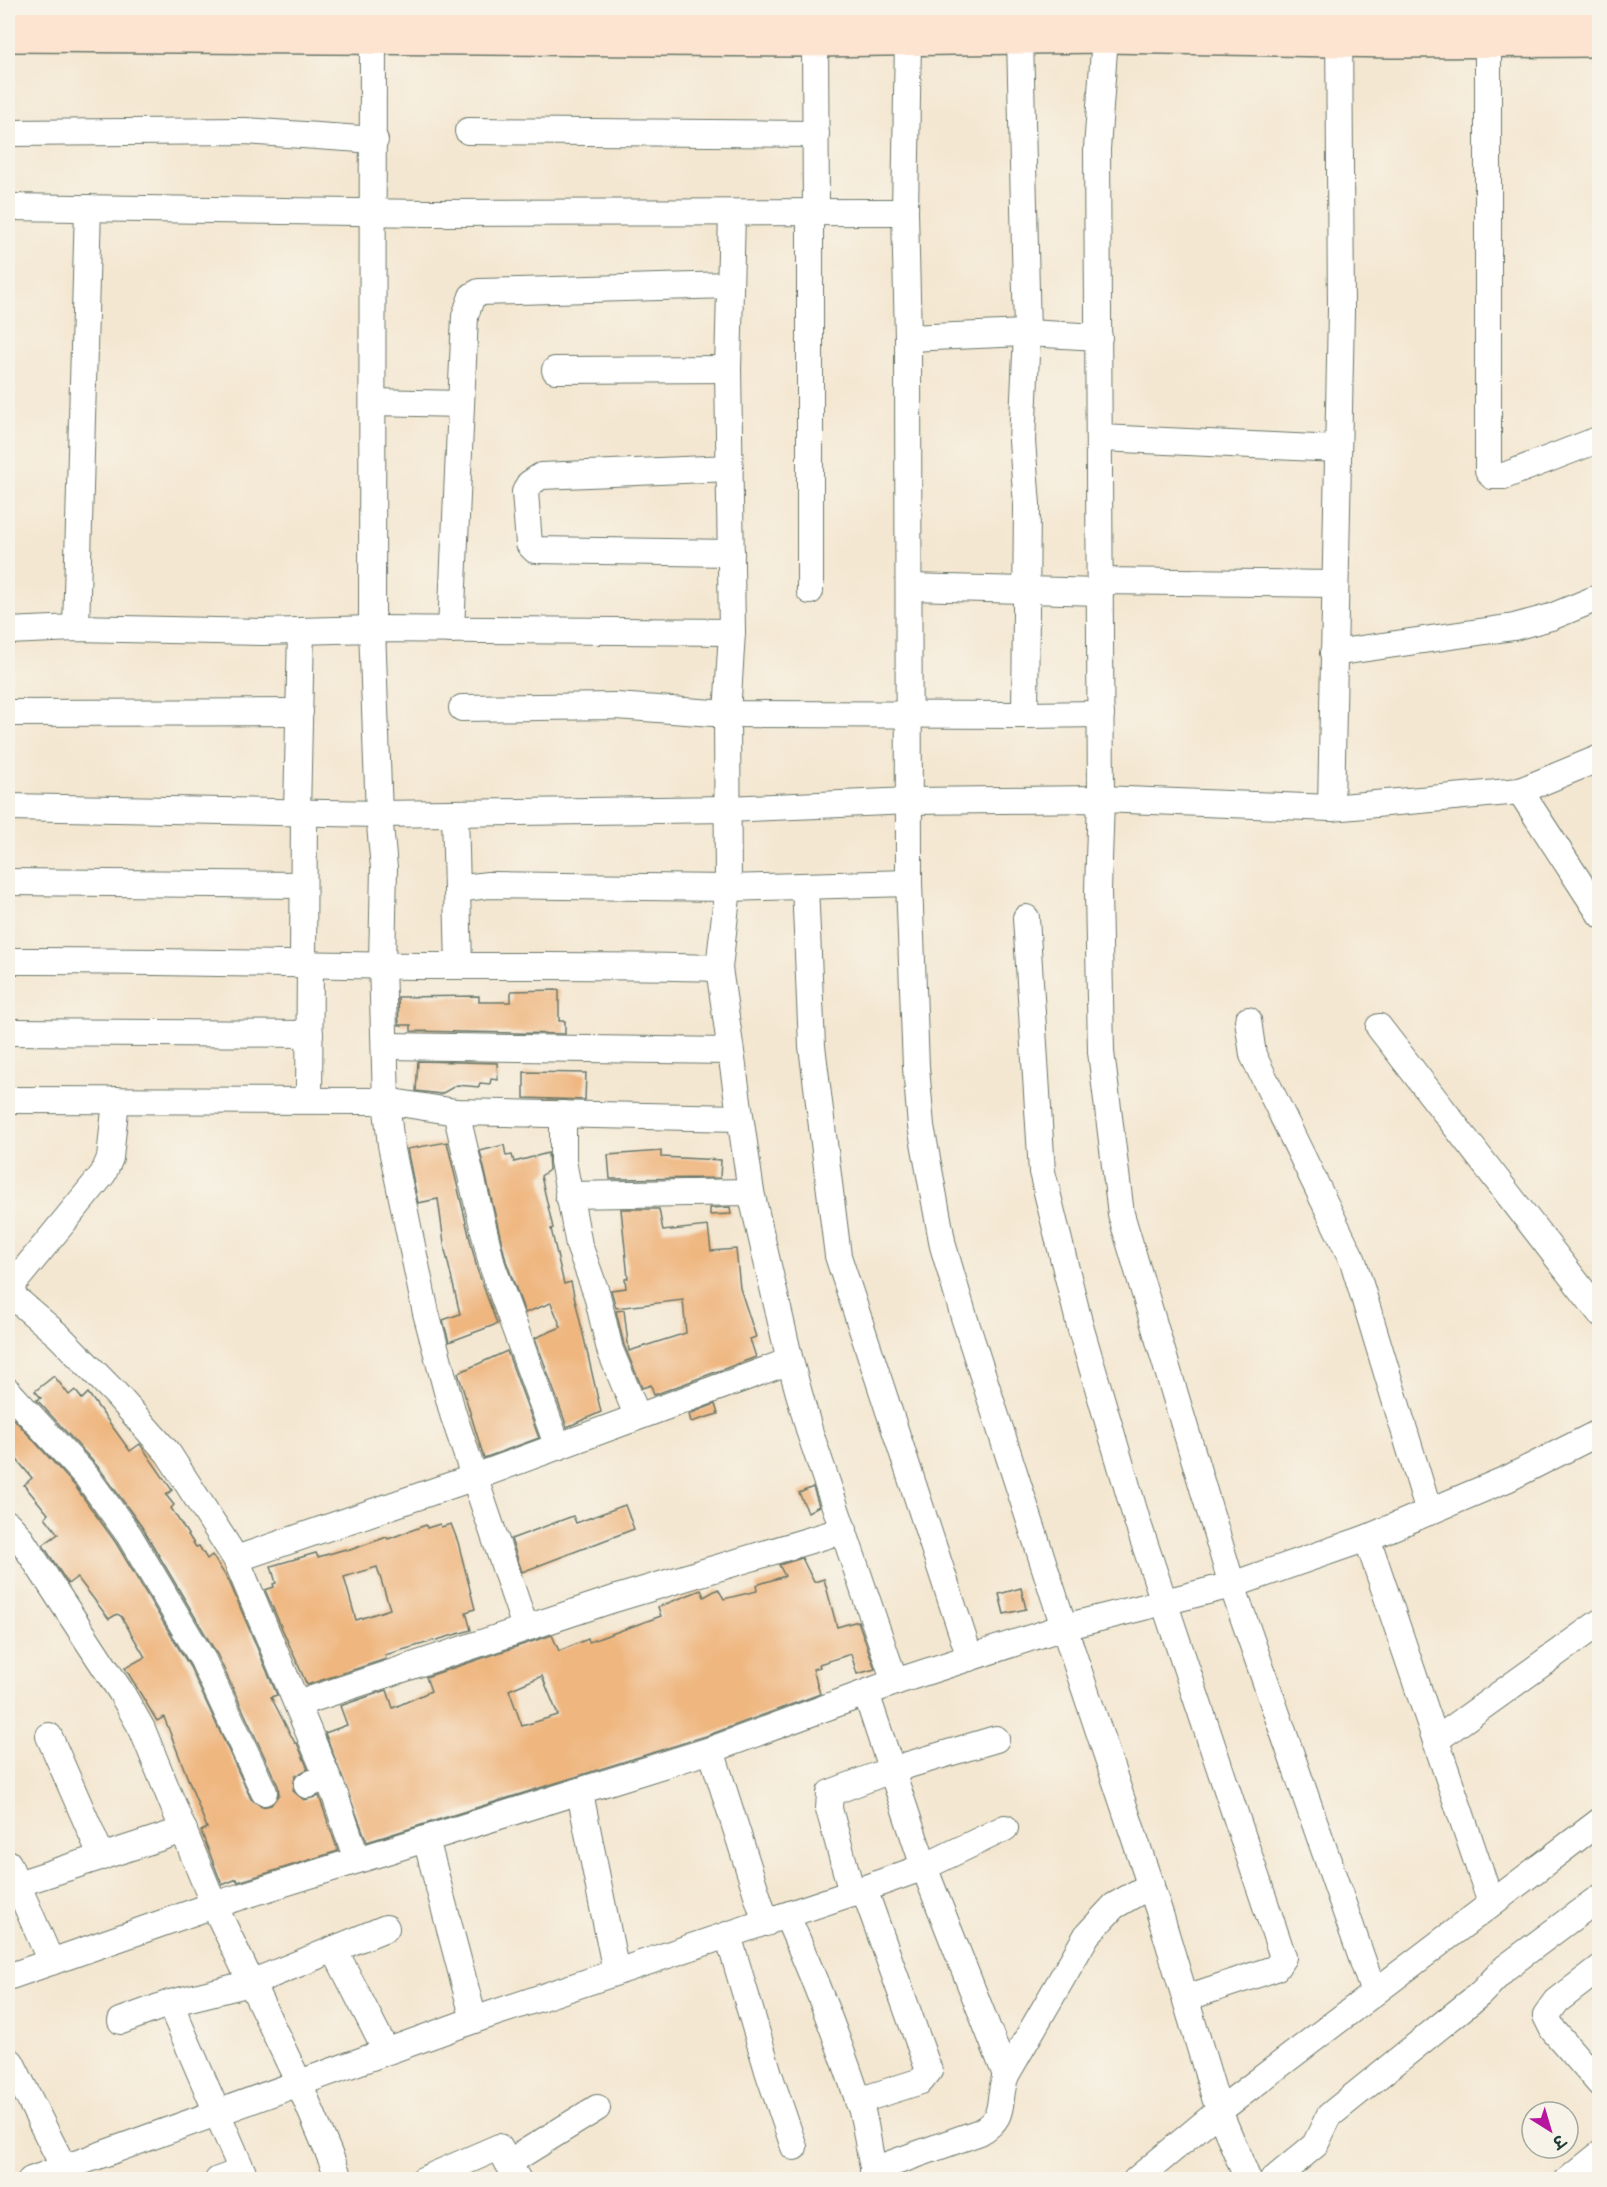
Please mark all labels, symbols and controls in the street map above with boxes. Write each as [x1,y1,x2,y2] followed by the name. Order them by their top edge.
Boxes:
[1520,2100,1580,2160] north arrow
[1547,2129,1570,2153] text: उ

